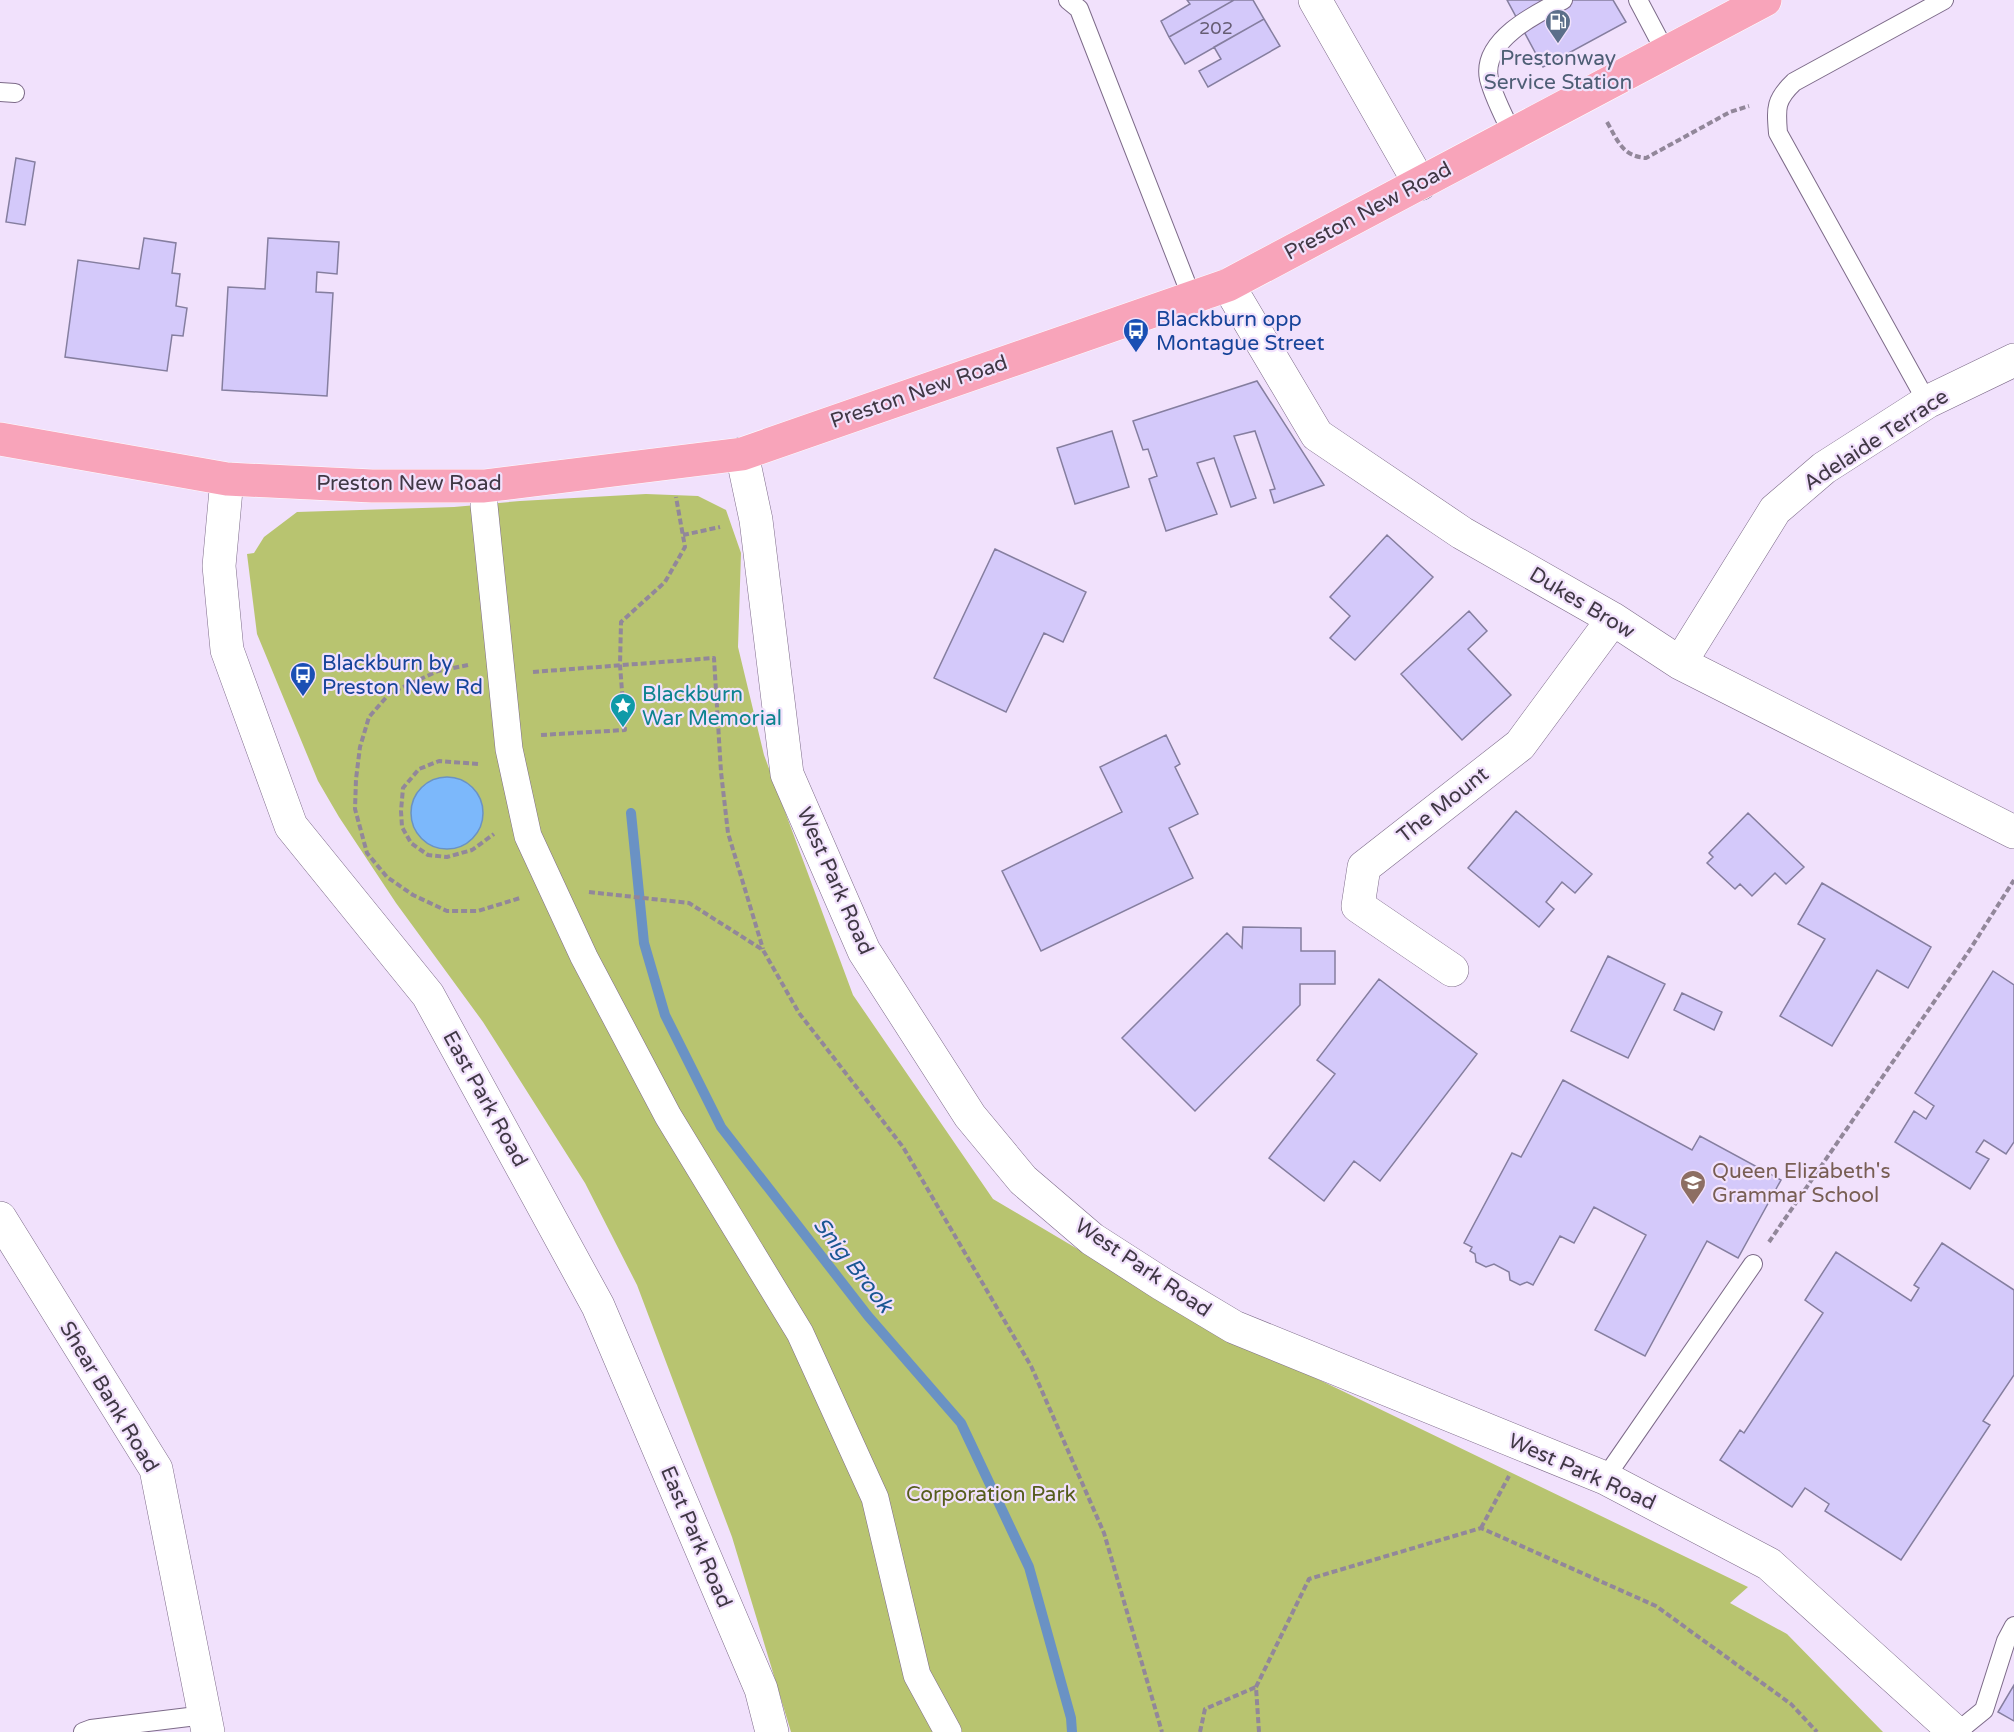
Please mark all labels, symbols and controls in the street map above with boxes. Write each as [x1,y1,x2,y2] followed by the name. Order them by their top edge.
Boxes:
[1543,7,1573,45] fuel station icon: Prestonway Service Station
[1199,17,1233,39] house number: 202
[1484,46,1632,95] place label: Prestonway Service Station
[1280,156,1456,266] street label: Preston New Road
[1156,307,1325,356] place label: Blackburn opp Montague Street
[1121,316,1151,354] bus stop icon: Blackburn opp Montague Street
[827,350,1011,434] street label: Preston New Road
[1799,384,1953,496] street label: Adelaide Terrace
[316,471,502,496] street label: Preston New Road
[1525,562,1640,644] street label: Dukes Brow
[322,651,483,700] place label: Blackburn by Preston New Rd
[288,660,318,698] bus stop icon: Blackburn by Preston New Rd
[642,682,782,731] place label: Blackburn War Memorial
[608,691,638,729] place icon: Blackburn War Memorial
[1392,762,1494,848] street label: The Mount
[791,803,879,959] street label: West Park Road
[437,1027,533,1171] street label: East Park Road
[1712,1159,1891,1208] place label: Queen Elizabeth's Grammar School
[1678,1168,1708,1206] school or university icon: Queen Elizabeth's Grammar School
[808,1212,900,1319] water label: Snig Brook
[1070,1213,1216,1323] street label: West Park Road
[54,1317,164,1477] street label: Shear Bank Road
[1504,1428,1660,1516] street label: West Park Road
[655,1462,737,1612] street label: East Park Road
[906,1482,1076,1507] park label: Corporation Park

